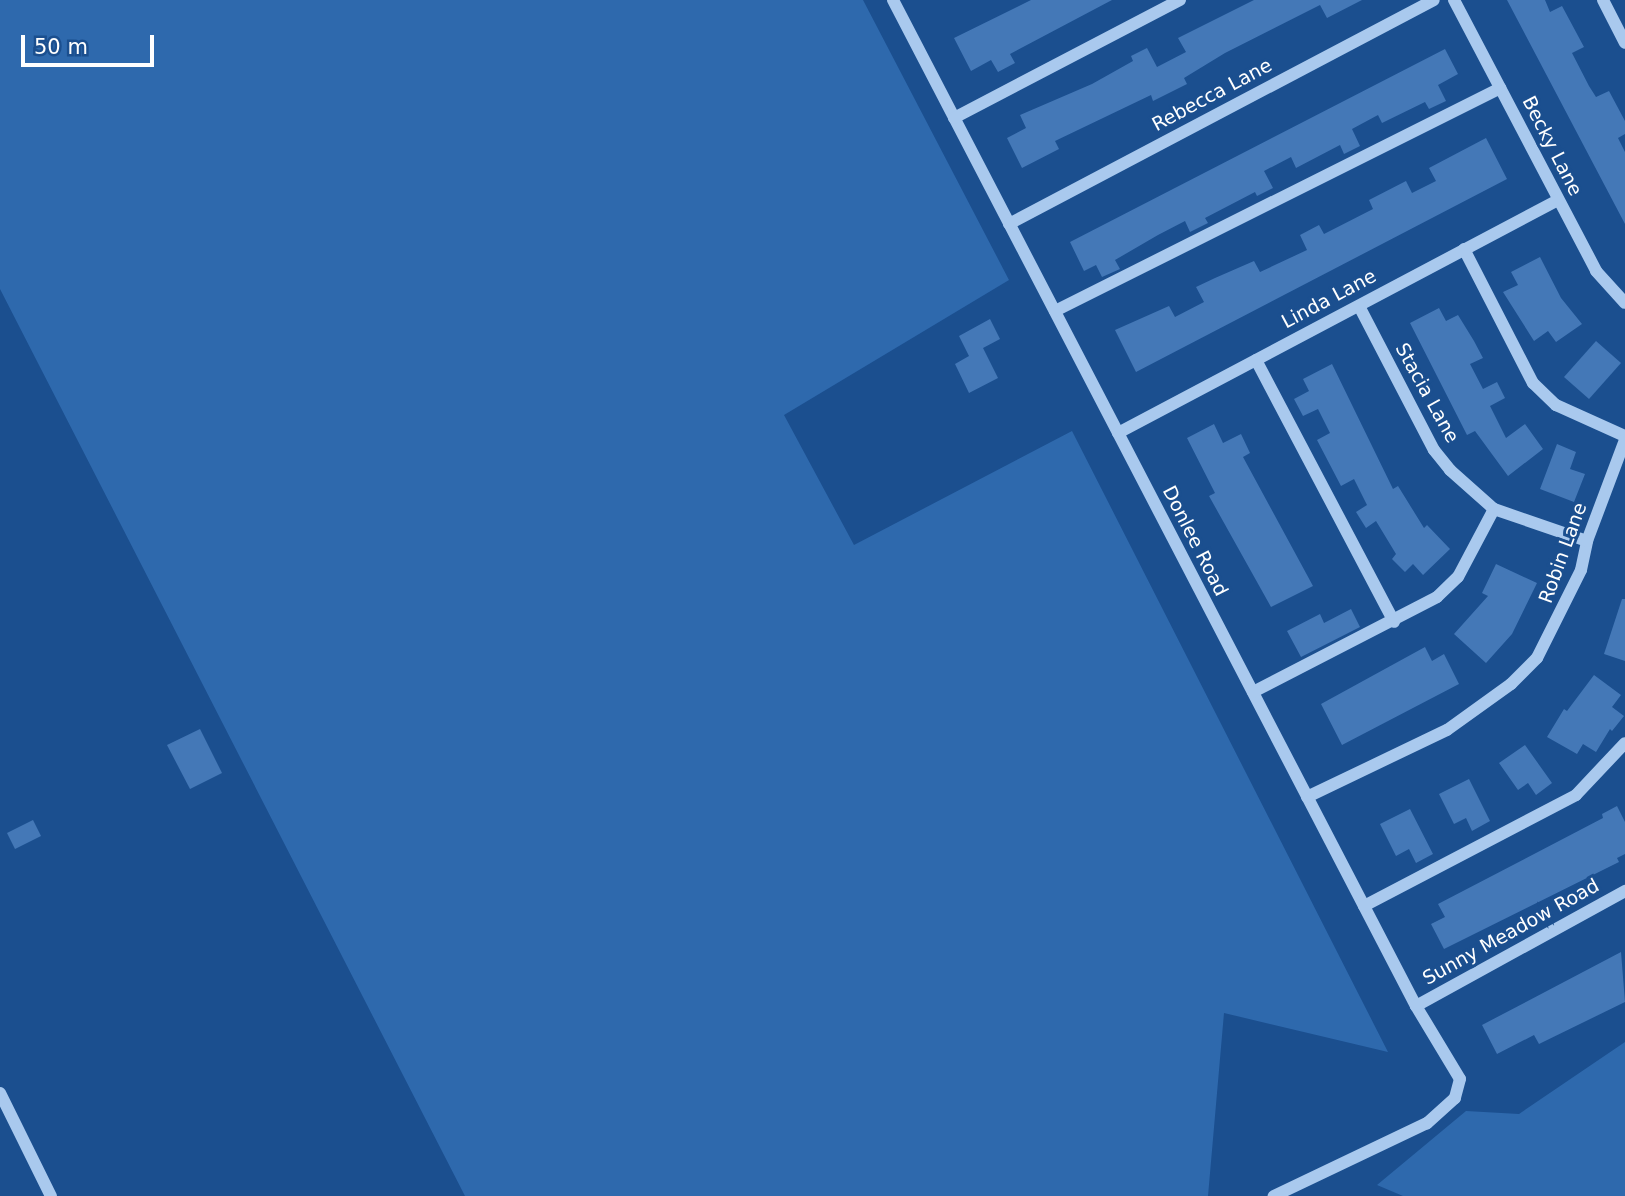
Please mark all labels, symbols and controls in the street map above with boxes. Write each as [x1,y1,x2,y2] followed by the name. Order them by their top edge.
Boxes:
[24,21,158,65] scale bar
[34,35,88,59] text: 50 m
[1148,54,1276,136] street label: Rebecca Lane
[1517,92,1587,200] street label: Becky Lane
[1278,265,1380,333] street label: Linda Lane
[1390,339,1464,447] street label: Stacia Lane
[1157,482,1233,600] street label: Donlee Road
[1534,500,1592,606] street label: Robin Lane
[1419,874,1603,990] street label: Sunny Meadow Road

